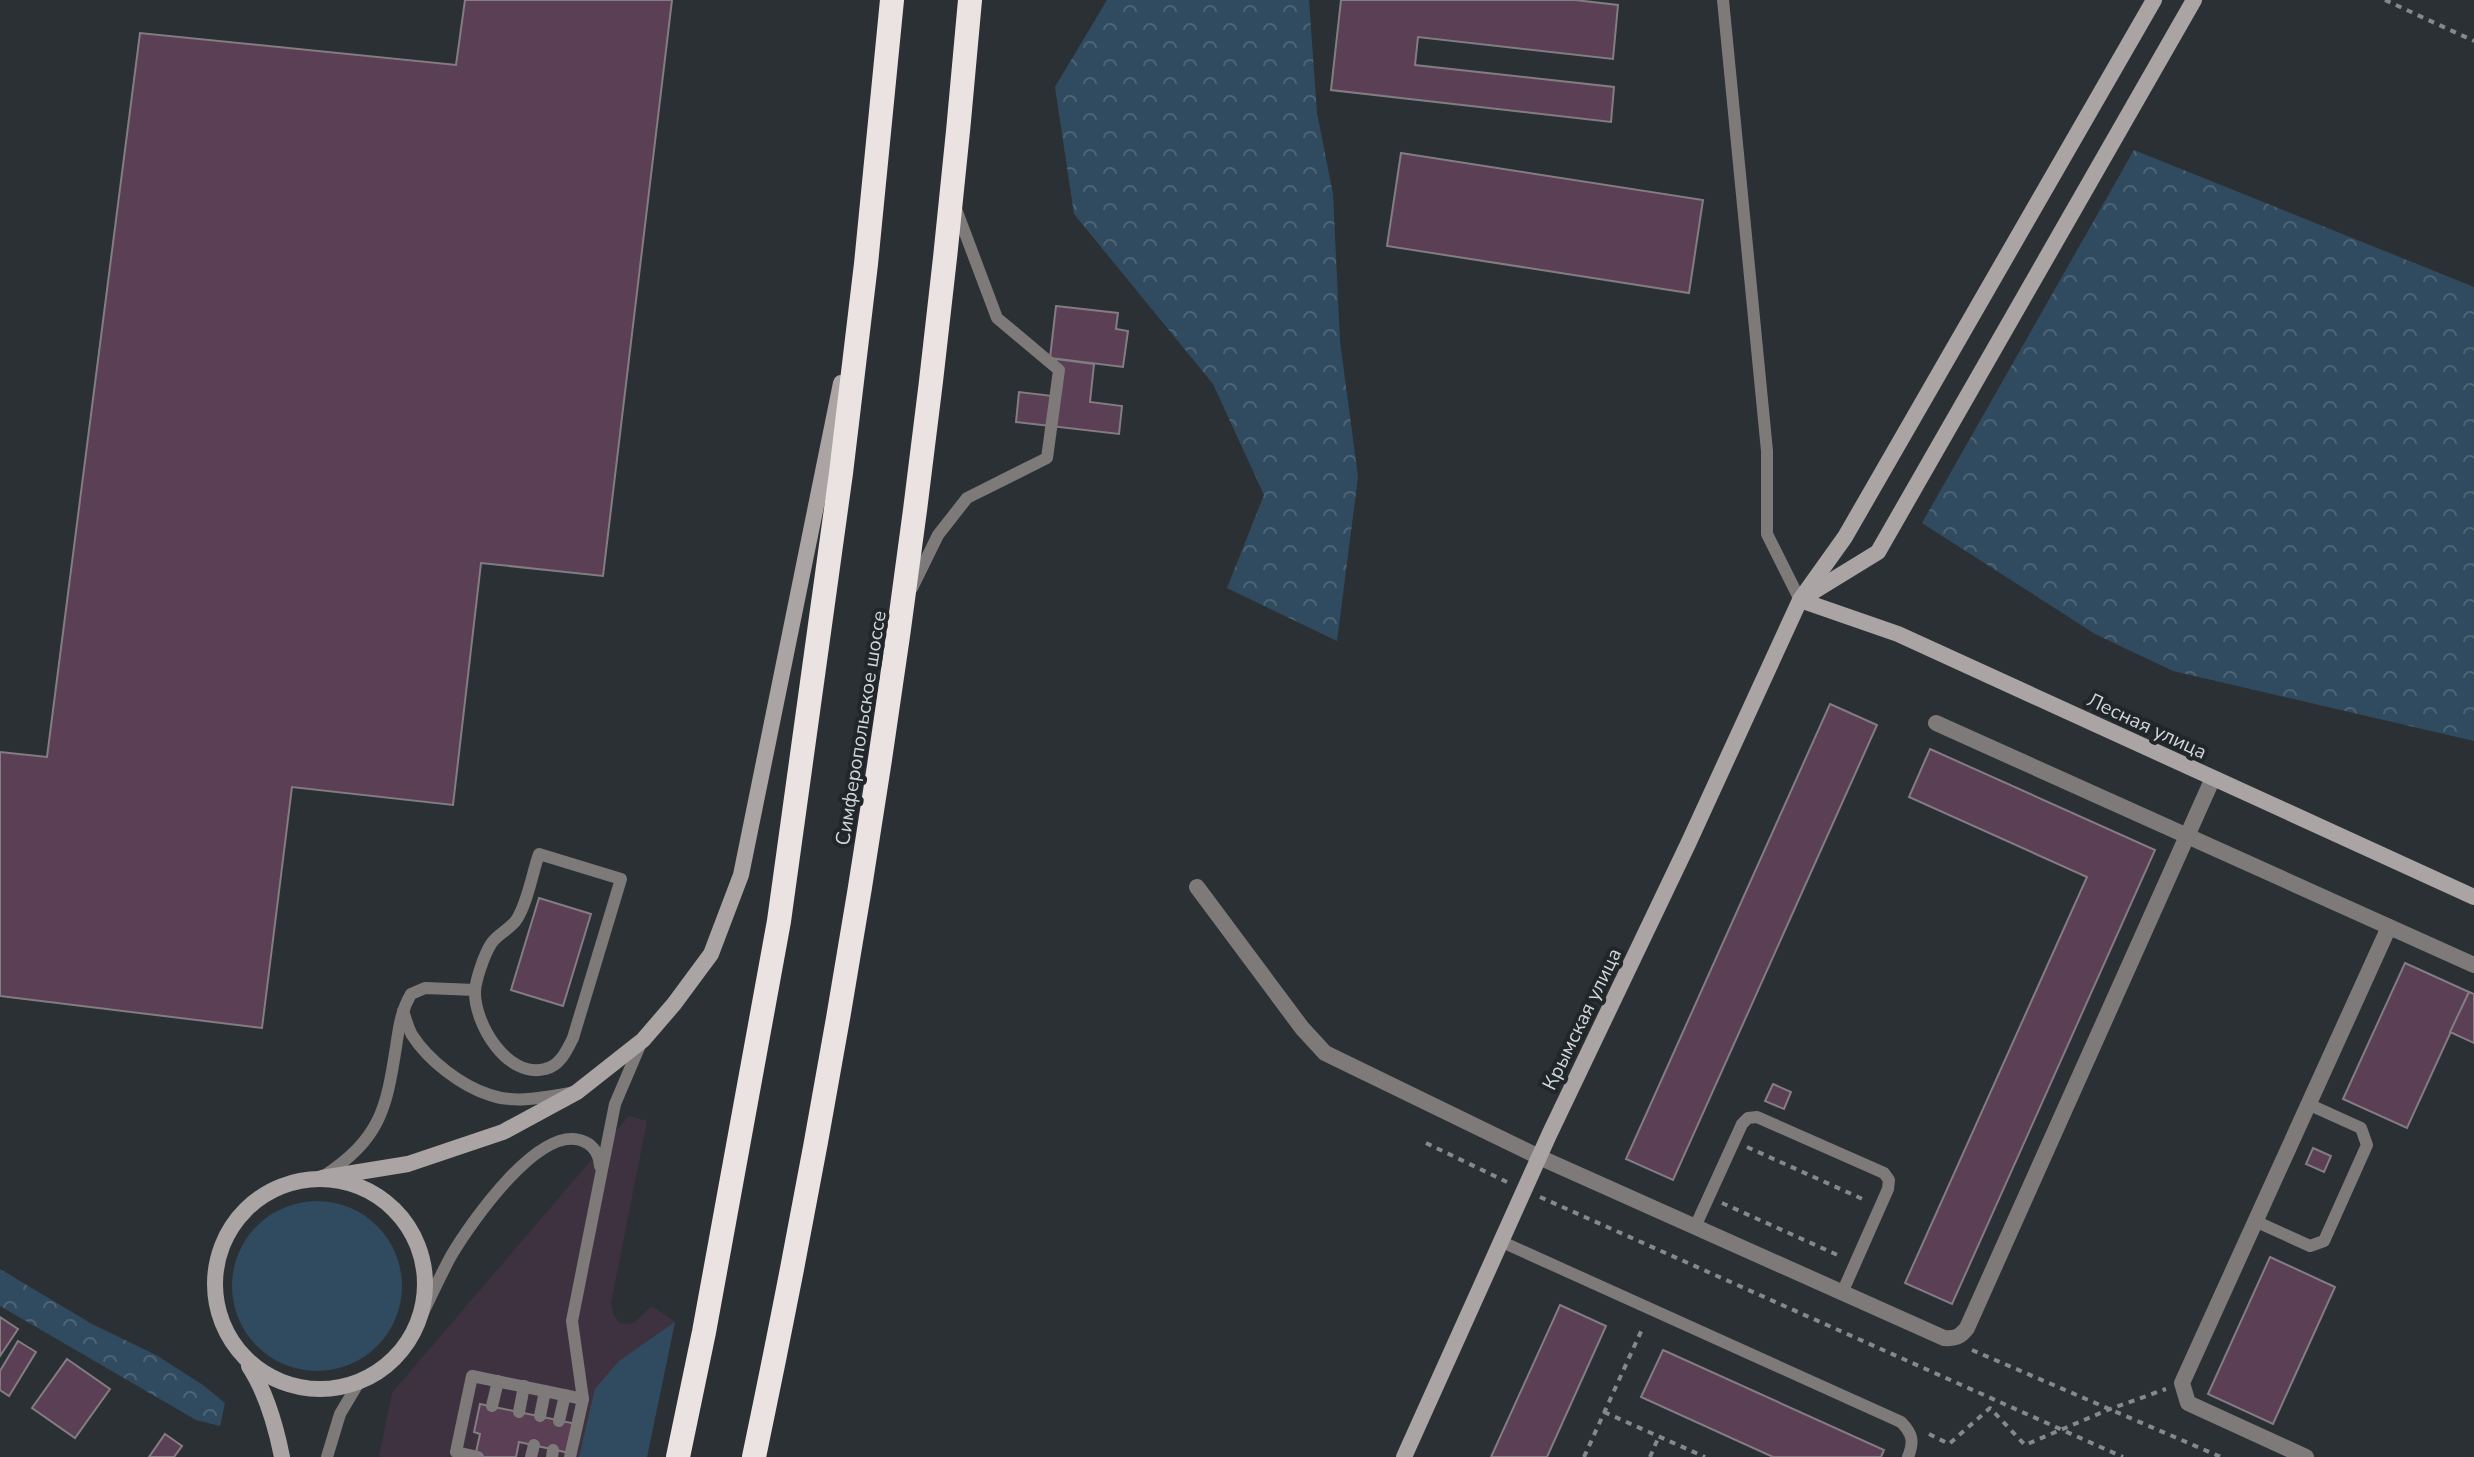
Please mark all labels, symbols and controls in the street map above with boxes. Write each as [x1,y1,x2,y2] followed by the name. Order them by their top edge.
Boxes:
[829,609,893,847] street label: Симферопольское шоссе
[2083,686,2211,766] street label: Лесная улица
[1536,943,1628,1095] street label: Крымская улица

